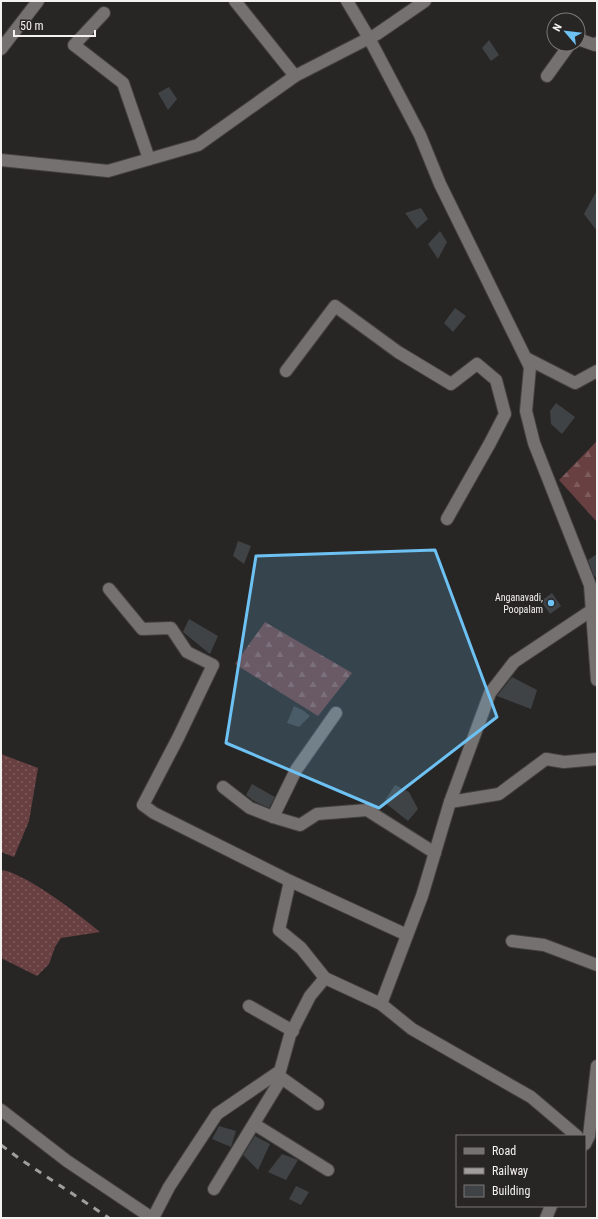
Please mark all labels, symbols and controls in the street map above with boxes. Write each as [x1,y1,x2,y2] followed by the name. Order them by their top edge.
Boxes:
[14,12,95,38] scale bar
[546,12,586,52] north arrow
[20,19,44,33] text: 50 m
[550,21,565,34] text: N
[495,592,543,615] place label: Anganavadi, Poopalam
[546,598,556,608] marker: Anganavadi, Poopalam
[456,1135,586,1207] legend
[492,1144,516,1158] text: Road
[492,1164,528,1178] text: Railway
[492,1184,530,1198] text: Building

